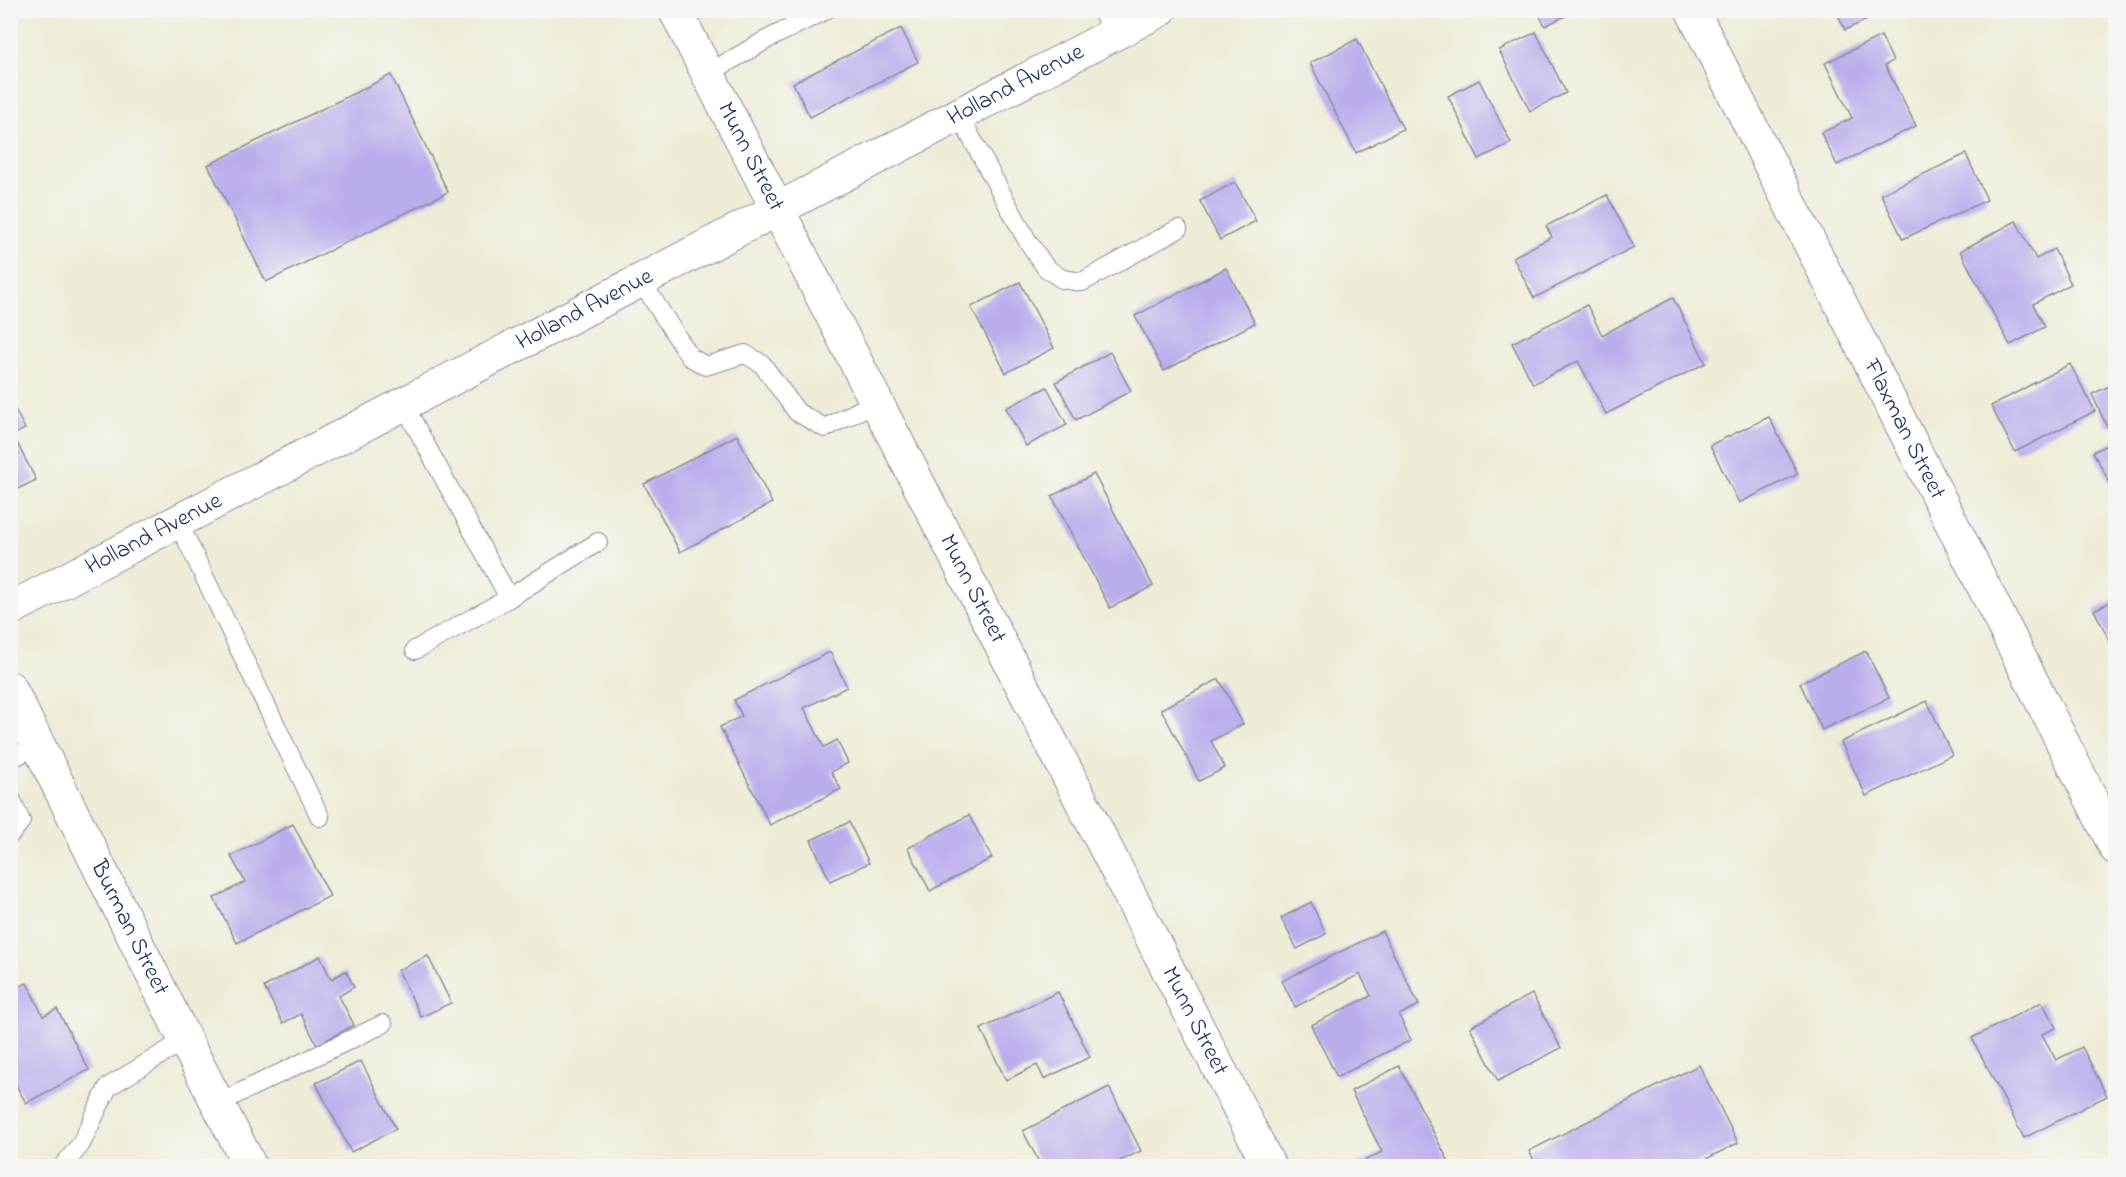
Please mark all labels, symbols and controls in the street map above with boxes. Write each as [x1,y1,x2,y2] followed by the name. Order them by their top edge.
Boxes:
[941,35,1091,135] street label: Holland Avenue
[708,96,793,217] street label: Munn Street
[510,259,659,360] street label: Holland Avenue
[1854,352,1954,506] street label: Flaxman Street
[79,484,228,584] street label: Holland Avenue
[930,528,1015,650] street label: Munn Street
[80,853,178,1002] street label: Burman Street
[1152,961,1237,1082] street label: Munn Street

